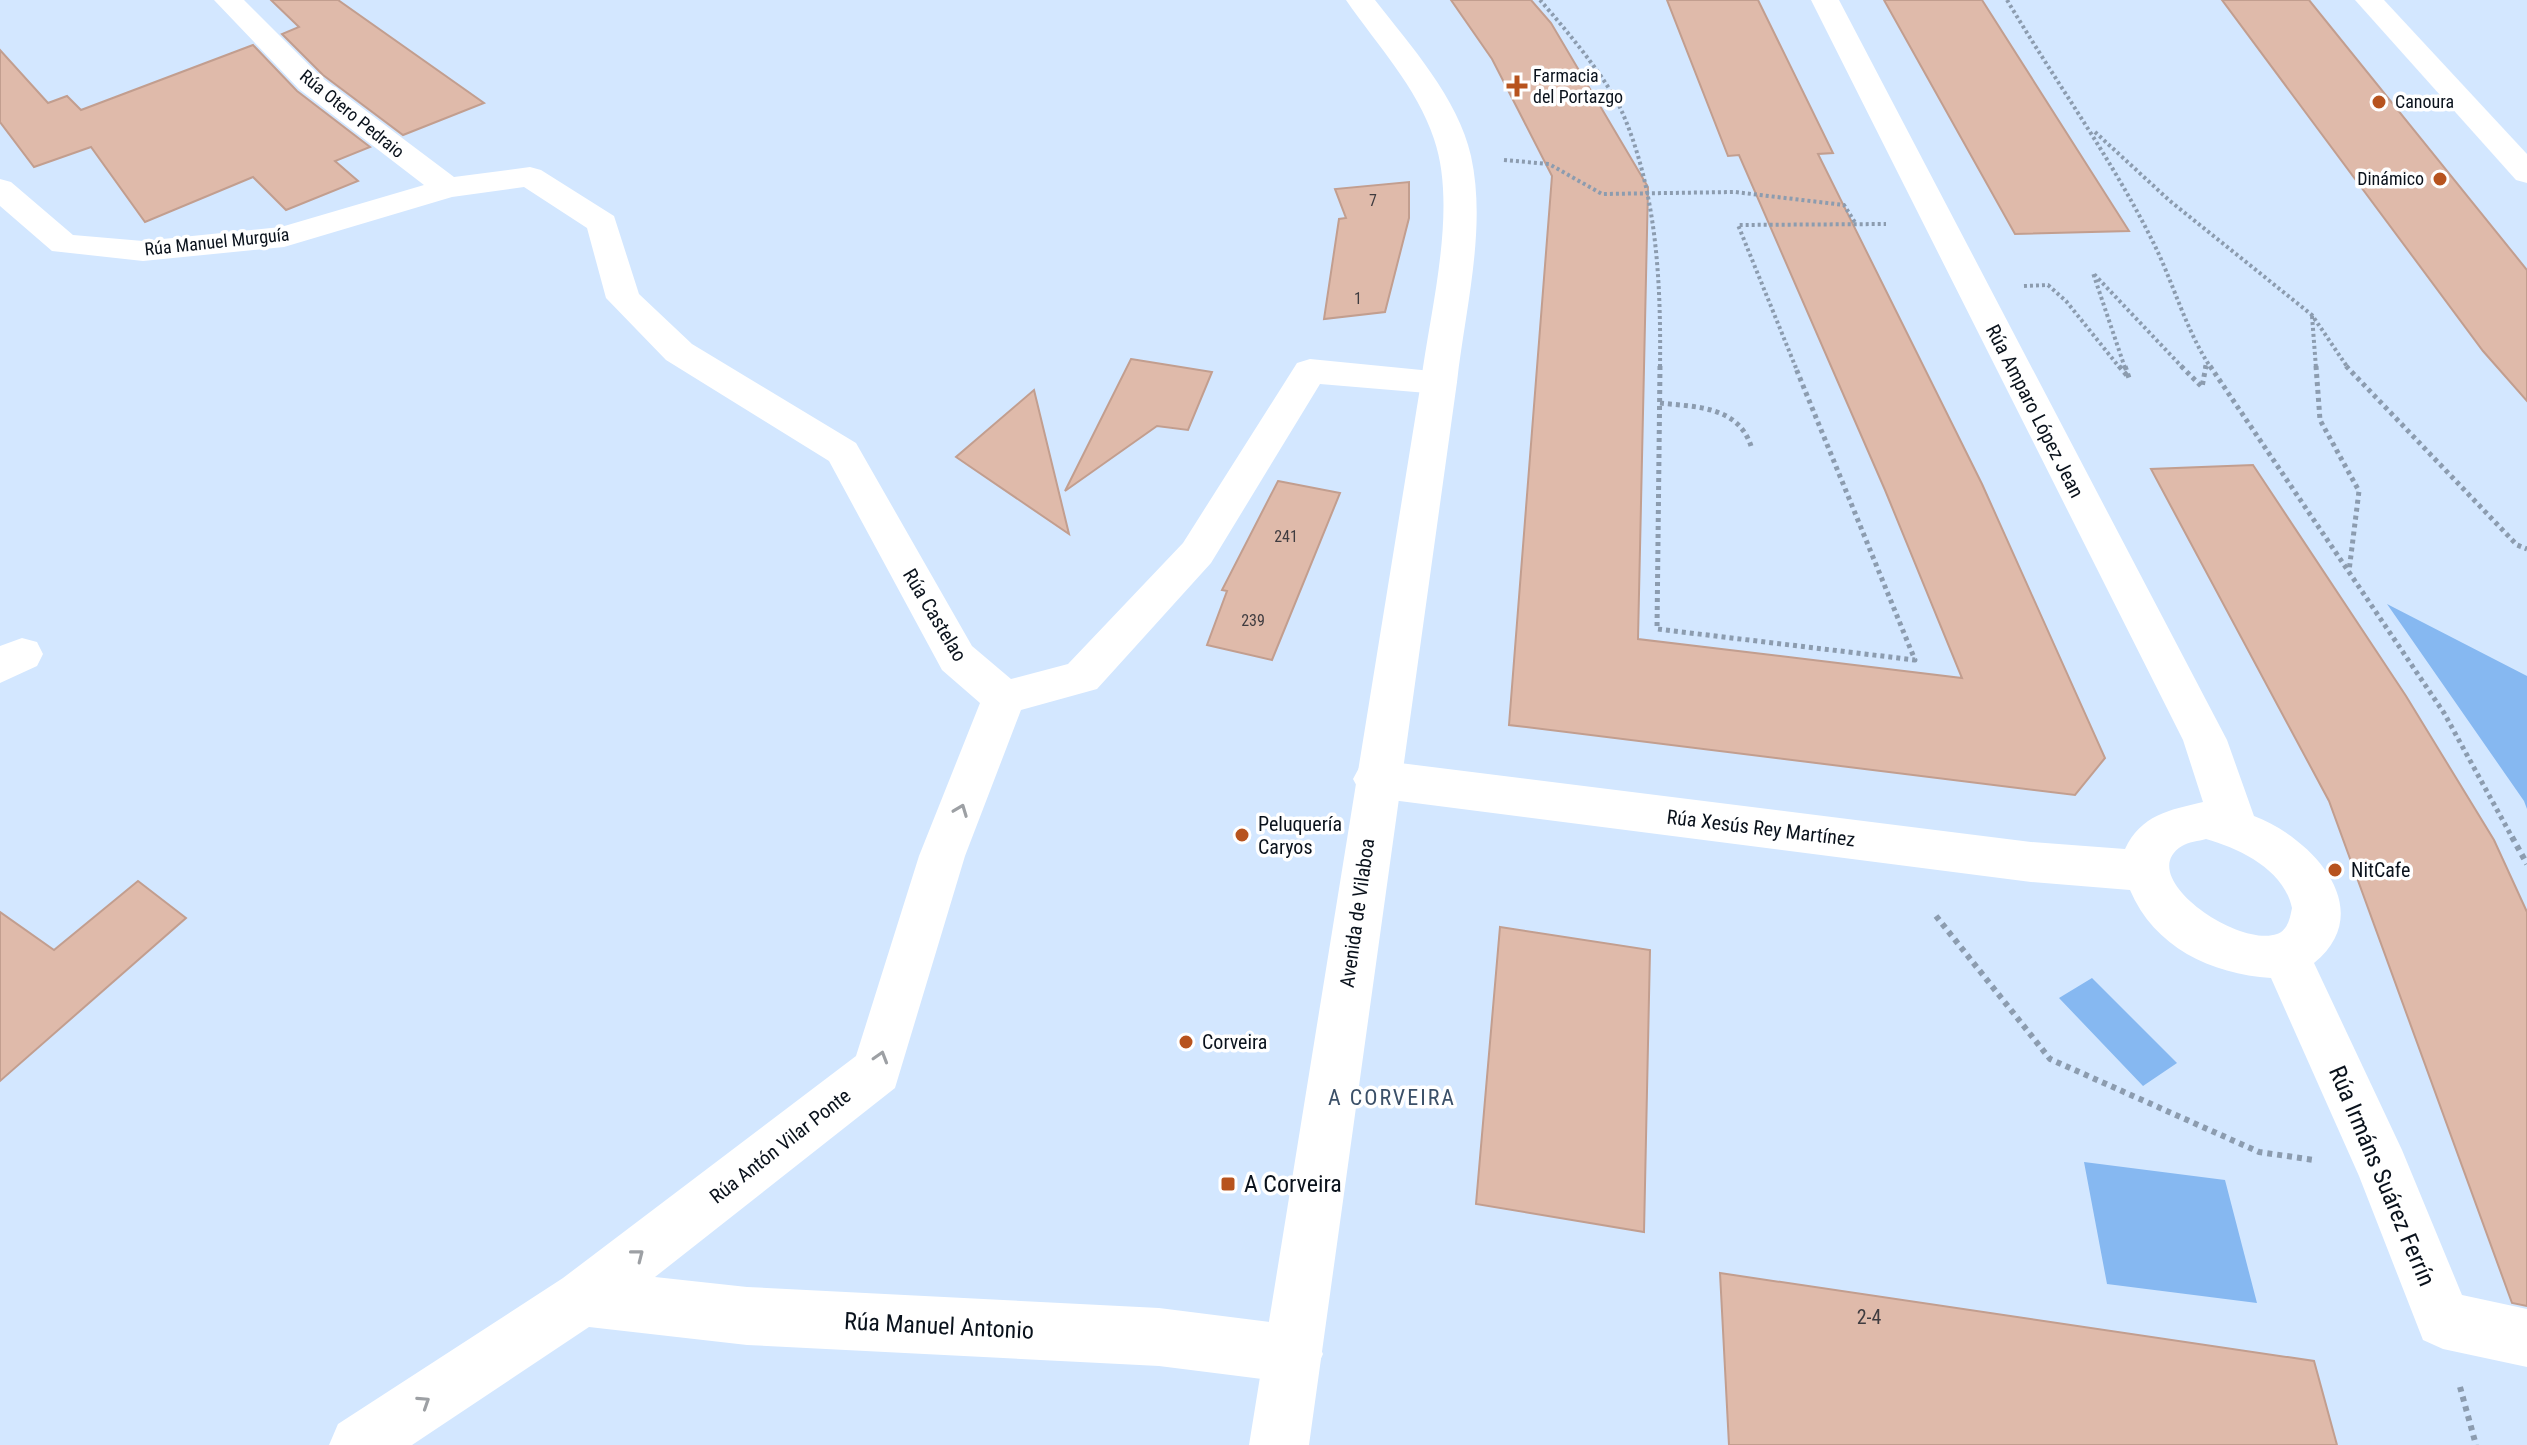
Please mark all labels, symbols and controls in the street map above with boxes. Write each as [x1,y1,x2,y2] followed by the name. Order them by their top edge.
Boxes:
[296,65,409,162] street label: Rúa Otero Pedraio
[1533,65,1623,107] place label: Farmacia del Portazgo
[1508,77,1526,95] marker: Farmacia del Portazgo
[2395,91,2454,112] place label: Canoura
[2370,93,2388,111] marker: Canoura
[2357,168,2424,189] place label: Dinámico
[2431,170,2449,188] marker: Dinámico
[1369,191,1377,210] house number: 7
[144,223,290,260] street label: Rúa Manuel Murguía
[1354,289,1362,308] house number: 1
[1981,320,2089,502] street label: Rúa Amparo López Jean
[1274,527,1298,546] house number: 241
[898,564,972,666] street label: Rúa Castelao
[1241,611,1265,630] house number: 239
[951,804,967,818] one-way arrow
[1665,805,1857,851] street label: Rúa Xesús Rey Martínez
[1258,812,1342,859] place label: Peluquería Caryos
[1233,826,1251,844] marker: Peluquería Caryos
[1335,837,1379,989] street label: Avenida de Vilaboa
[2351,858,2410,882] place label: NitCafe
[2326,861,2344,879] marker: NitCafe
[1202,1030,1267,1054] place label: Corveira
[1177,1033,1195,1051] marker: Corveira
[872,1051,888,1065] one-way arrow
[2323,1062,2441,1290] street label: Rúa Irmáns Suárez Ferrín
[705,1083,855,1209] street label: Rúa Antón Vilar Ponte
[1328,1085,1456,1110] district label: A CORVEIRA
[1244,1170,1342,1198] place label: A Corveira
[1219,1175,1237,1193] marker: A Corveira
[629,1251,644,1265] one-way arrow
[1857,1305,1881,1329] house number: 2-4
[843,1307,1035,1345] street label: Rúa Manuel Antonio
[415,1397,430,1412] one-way arrow

